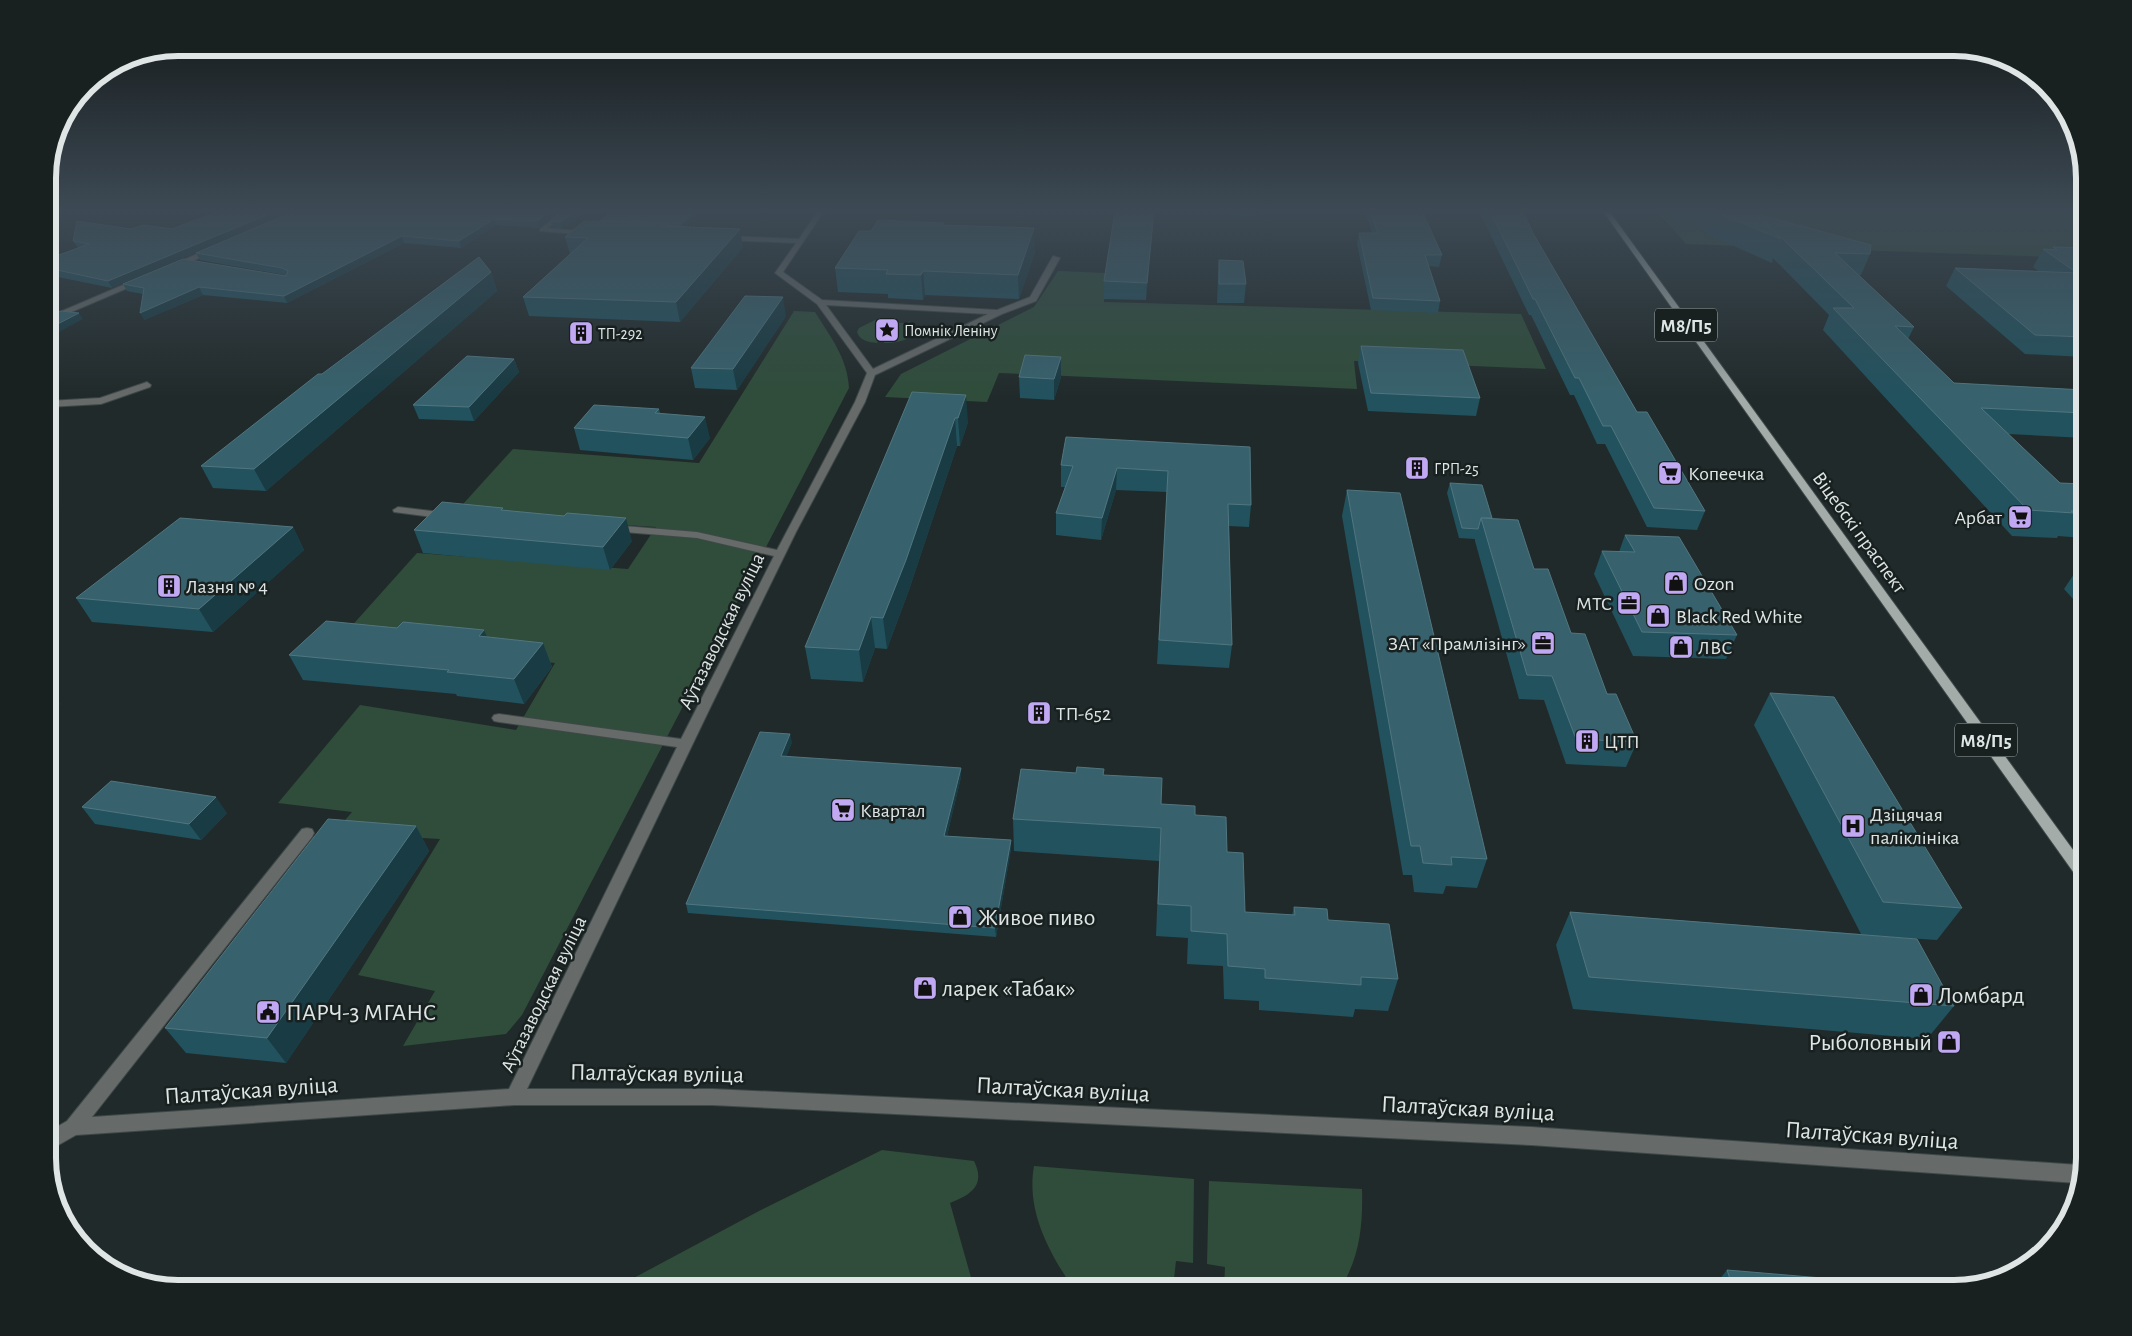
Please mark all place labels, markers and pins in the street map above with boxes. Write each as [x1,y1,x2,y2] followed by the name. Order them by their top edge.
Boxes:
[874,317,900,343] place icon: Помнік Леніну
[568,320,594,346] building icon: ТП-292
[904,323,998,340] place label: Помнік Леніну
[598,326,643,342] place label: ТП-292
[1404,455,1430,481] building icon: ГРП-25
[1657,460,1683,486] supermarket icon: Копеечка
[1434,461,1479,477] place label: ГРП-25
[1688,464,1764,484] place label: Копеечка
[2007,504,2033,530] supermarket icon: Арбат
[1954,508,2003,528] place label: Арбат
[1663,570,1689,596] shop icon: Ozon
[156,573,182,599] building icon: Лазня № 4
[1694,574,1735,594] place label: Ozon
[186,577,268,597] place label: Лазня № 4
[1616,590,1642,616] office icon: МТС
[1576,594,1612,614] place label: МТС
[1645,603,1671,629] shop icon: Black Red White
[1676,607,1803,627] place label: Black Red White
[1530,630,1556,656] office icon: ЗАТ «Прамлізінг»
[1388,634,1526,654] place label: ЗАТ «Прамлізінг»
[1668,634,1694,660] shop icon: ЛВС
[1698,638,1732,658] place label: ЛВС
[1026,700,1052,726] building icon: ТП-652
[1056,704,1111,724] place label: ТП-652
[1574,728,1600,754] building icon: ЦТП
[1604,732,1640,752] place label: ЦТП
[830,797,856,823] supermarket icon: Квартал
[860,801,926,821] place label: Квартал
[1870,805,1959,848] place label: Дзіцячая паліклініка
[1840,813,1866,839] hospital icon: Дзіцячая паліклініка
[947,904,973,930] shop icon: Живое пиво
[978,906,1095,930] place label: Живое пиво
[912,975,938,1001] shop icon: ларек «Табак»
[942,977,1076,1001] place label: ларек «Табак»
[1908,982,1934,1008] shop icon: Ломбард
[1938,984,2025,1008] place label: Ломбард
[255,999,281,1025] public building icon: ПАРЧ-3 МГАНС
[286,1001,436,1025] place label: ПАРЧ-3 МГАНС
[1936,1029,1962,1055] shop icon: Рыболовный
[1808,1031,1932,1055] place label: Рыболовный

